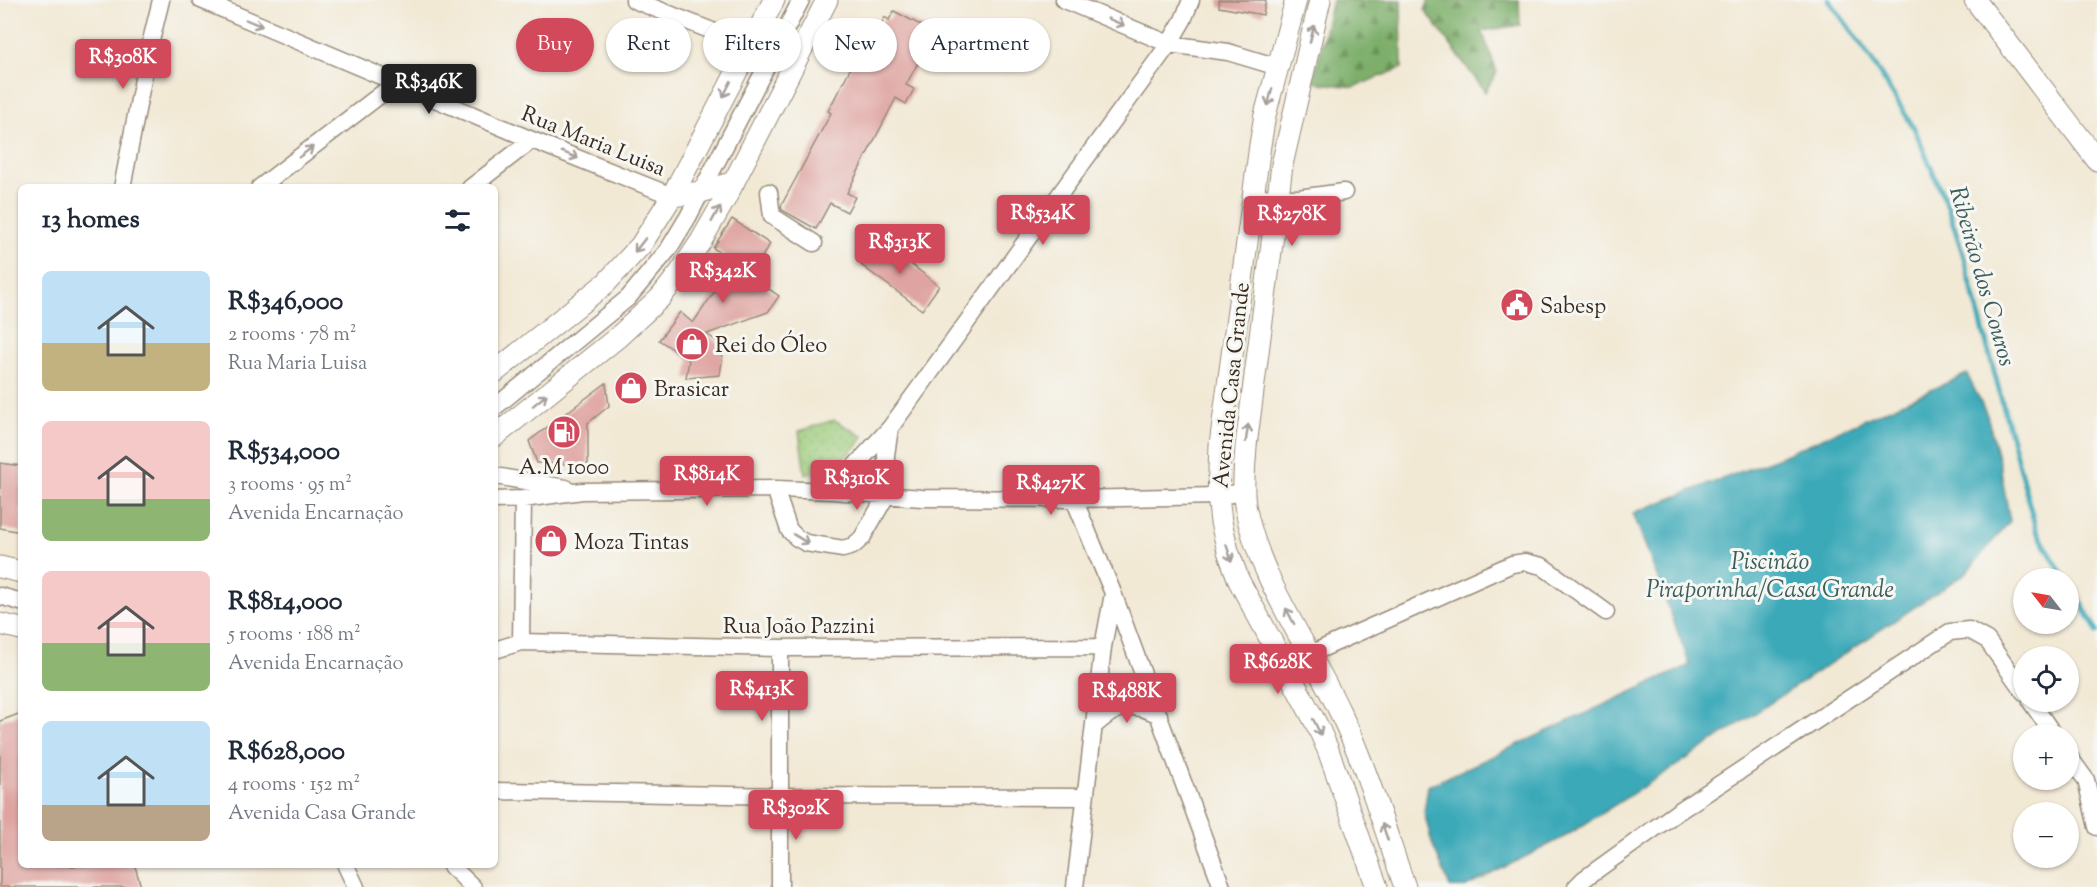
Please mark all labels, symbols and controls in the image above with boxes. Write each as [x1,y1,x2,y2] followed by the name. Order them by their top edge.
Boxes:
[1107,17,1125,28] one-way arrow
[245,18,263,29] one-way arrow
[516,18,594,72] chip: Buy
[606,18,691,72] chip: Rent
[703,18,801,72] chip: Filters
[813,18,897,72] chip: New
[909,18,1050,72] chip: Apartment
[1307,25,1319,44] one-way arrow
[74,39,172,90] pin: R$308K
[89,44,157,73] text: R$308K
[380,64,478,115] pin: R$346K
[395,69,463,98] text: R$346K
[721,80,733,97] one-way arrow
[1263,87,1275,106] one-way arrow
[516,99,670,186] street label: Rua Maria Luisa
[298,146,314,159] one-way arrow
[560,150,579,161] one-way arrow
[1939,183,2023,370] water label: Ribeirão dos Couros
[994,195,1092,246] pin: R$534K
[1243,196,1341,247] pin: R$278K
[1011,200,1075,229] text: R$534K
[1258,201,1326,230] text: R$278K
[42,202,140,239] text: 13 homes
[441,204,474,237] icon: filters
[710,206,722,223] one-way arrow
[851,224,949,275] pin: R$313K
[869,229,931,258] text: R$313K
[634,237,647,253] one-way arrow
[674,253,772,304] pin: R$342K
[689,258,757,287] text: R$342K
[1206,281,1260,490] street label: Avenida Casa Grande
[228,284,343,321] text: R$346,000
[1499,287,1535,323] public building icon: Sabesp
[1540,292,1606,324] place label: Sabesp
[90,295,162,367] icon: home
[228,321,357,350] text: 2 rooms · 78 m²
[674,326,710,362] shop icon: Rei do Óleo
[715,330,827,363] place label: Rei do Óleo
[228,350,367,379] text: Rua Maria Luisa
[613,370,649,406] shop icon: Brasicar
[654,375,729,407] place label: Brasicar
[532,393,548,406] one-way arrow
[546,414,582,450] fuel station icon: A.M 1000
[1242,424,1253,444] one-way arrow
[228,434,340,471] text: R$534,000
[90,445,162,517] icon: home
[519,453,609,485] place label: A.M 1000
[658,456,756,507] pin: R$814K
[808,460,906,511] pin: R$310K
[674,461,740,490] text: R$814K
[825,465,889,494] text: R$310K
[1002,465,1100,516] pin: R$427K
[1017,470,1085,499] text: R$427K
[228,471,352,500] text: 3 rooms · 95 m²
[228,500,403,529] text: Avenida Encarnação
[533,523,569,559] shop icon: Moza Tintas
[574,528,689,560] place label: Moza Tintas
[793,532,810,545] one-way arrow
[1225,543,1236,562] one-way arrow
[1646,546,1894,608] water label: Piscinão Piraporinha/Casa Grande
[2013,568,2079,634] north arrow
[2013,568,2079,868] map controls
[228,584,342,621] text: R$814,000
[90,595,162,667] icon: home
[1284,607,1295,625] one-way arrow
[723,612,875,644] street label: Rua João Pazzini
[228,621,361,650] text: 5 rooms · 188 m²
[1229,644,1327,695] pin: R$628K
[2013,646,2079,712] button: locate
[1244,649,1312,678] text: R$628K
[228,650,403,679] text: Avenida Encarnação
[713,671,811,722] pin: R$413K
[1078,673,1176,724] pin: R$488K
[730,676,794,705] text: R$413K
[1092,678,1162,707] text: R$488K
[1312,717,1324,735] one-way arrow
[2013,724,2079,790] button: +
[228,734,345,771] text: R$628,000
[90,745,162,817] icon: home
[228,771,360,800] text: 4 rooms · 152 m²
[747,790,845,841] pin: R$302K
[762,795,830,824] text: R$302K
[228,800,416,829] text: Avenida Casa Grande
[2013,802,2079,868] button: −
[1379,823,1390,842] one-way arrow

